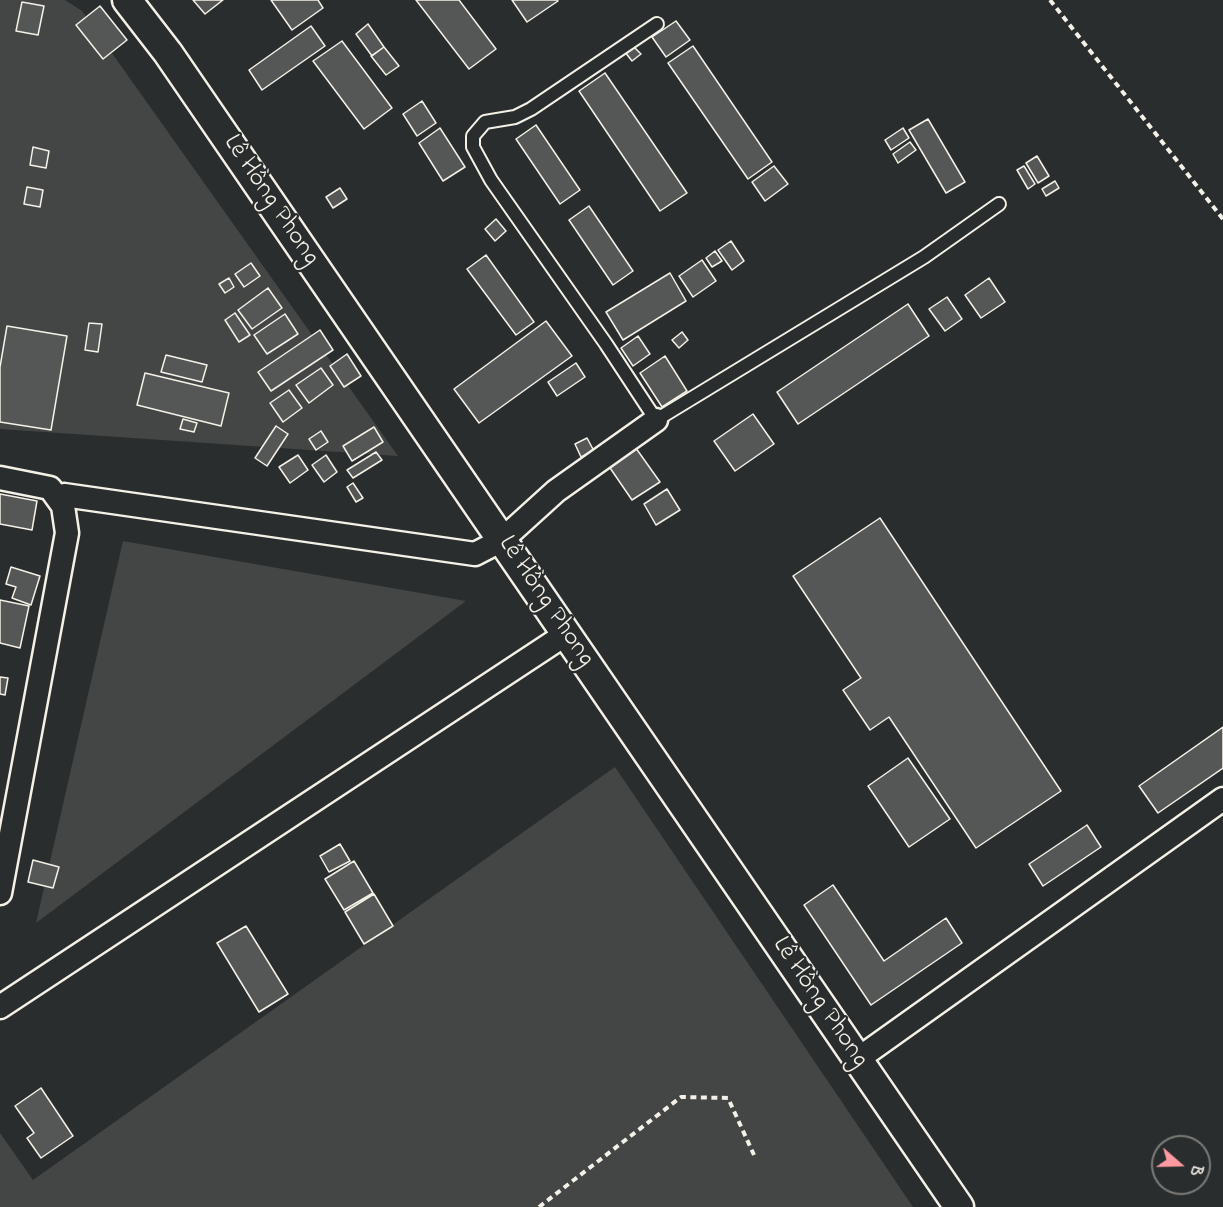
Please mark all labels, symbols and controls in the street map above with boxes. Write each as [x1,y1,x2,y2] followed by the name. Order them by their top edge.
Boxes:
[215,130,325,272] street label: Lê Hồng Phong
[490,531,600,673] street label: Lê Hồng Phong
[764,932,874,1074] street label: Lê Hồng Phong
[1151,1135,1211,1195] north arrow
[1183,1161,1209,1180] text: B

